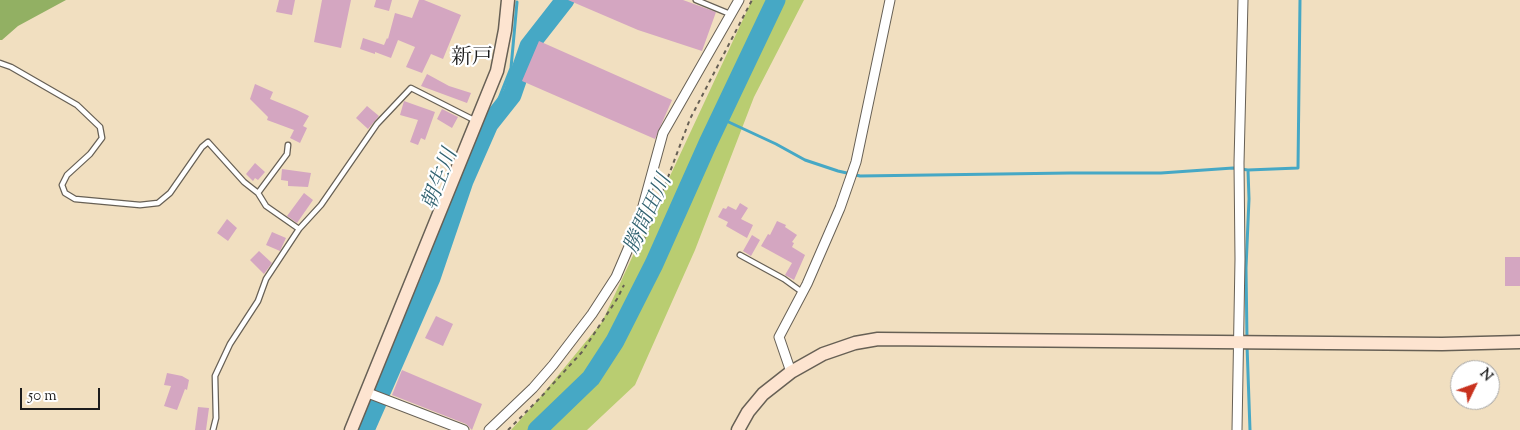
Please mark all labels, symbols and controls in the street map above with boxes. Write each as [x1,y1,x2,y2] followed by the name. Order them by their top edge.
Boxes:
[451,46,493,72] district label: 新戸
[419,146,465,214] water label: 朝生川
[621,172,679,258] water label: 勝間田川
[1450,360,1500,410] north arrow
[1474,365,1497,386] text: N
[22,378,102,410] scale bar
[28,386,57,407] text: 50 m

